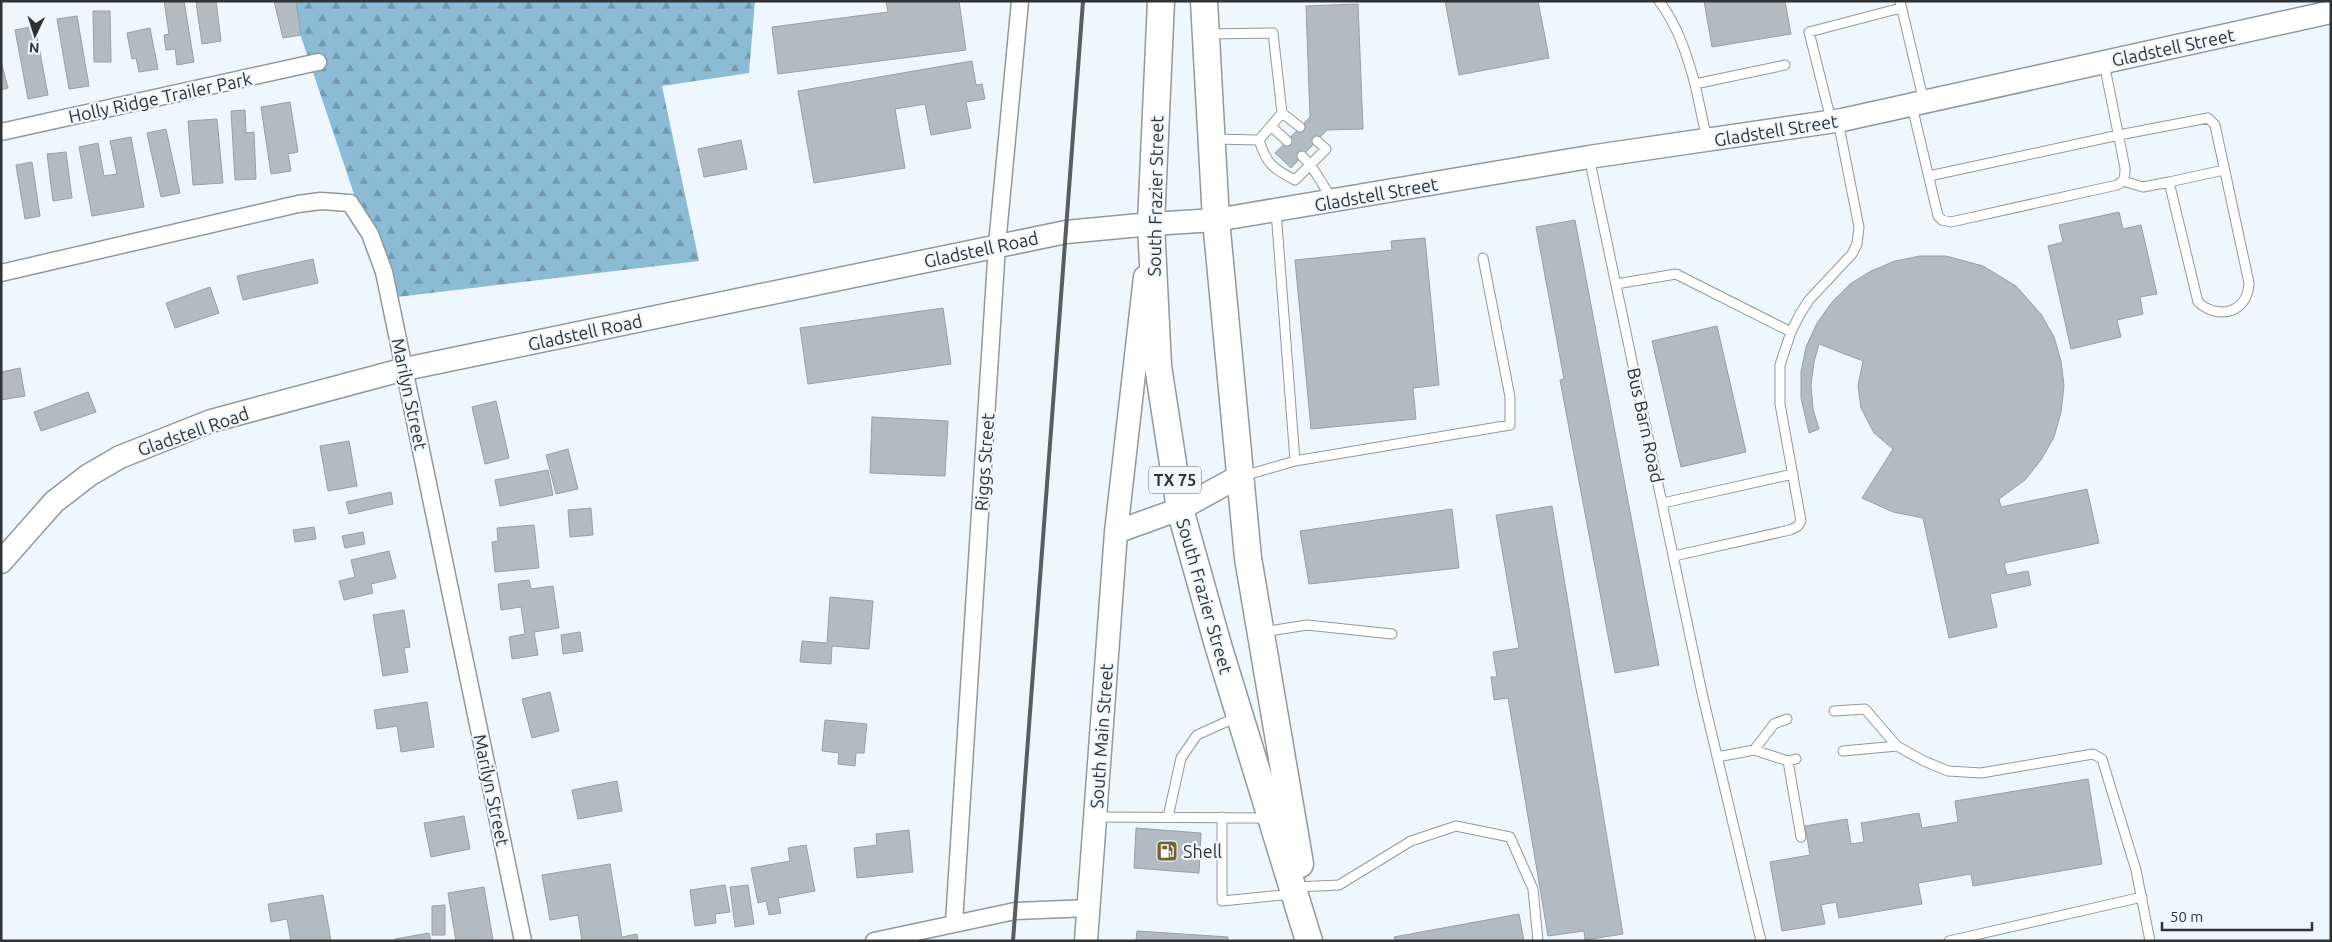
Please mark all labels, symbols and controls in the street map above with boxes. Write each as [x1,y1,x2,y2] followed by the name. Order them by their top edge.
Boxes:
[10,10,60,60] north arrow
[2110,24,2236,70] street label: Gladstell Street
[28,40,40,56] text: N
[66,68,254,126] street label: Holly Ridge Trailer Park
[1713,110,1839,150] street label: Gladstell Street
[1144,115,1166,277] street label: South Frazier Street
[1313,173,1439,215] street label: Gladstell Street
[922,227,1040,271] street label: Gladstell Road
[526,310,644,354] street label: Gladstell Road
[388,336,432,452] street label: Marilyn Street
[1624,366,1668,484] street label: Bus Barn Road
[135,403,251,459] street label: Gladstell Road
[971,412,997,512] street label: Riggs Street
[1149,466,1201,494] road number: TX 75
[1173,516,1237,676] street label: South Frazier Street
[1086,663,1116,809] street label: South Main Street
[470,732,514,848] street label: Marilyn Street
[1155,839,1179,863] fuel station icon: Shell
[1183,841,1222,861] place label: Shell
[2162,900,2312,932] scale bar
[2170,908,2203,925] text: 50 m

